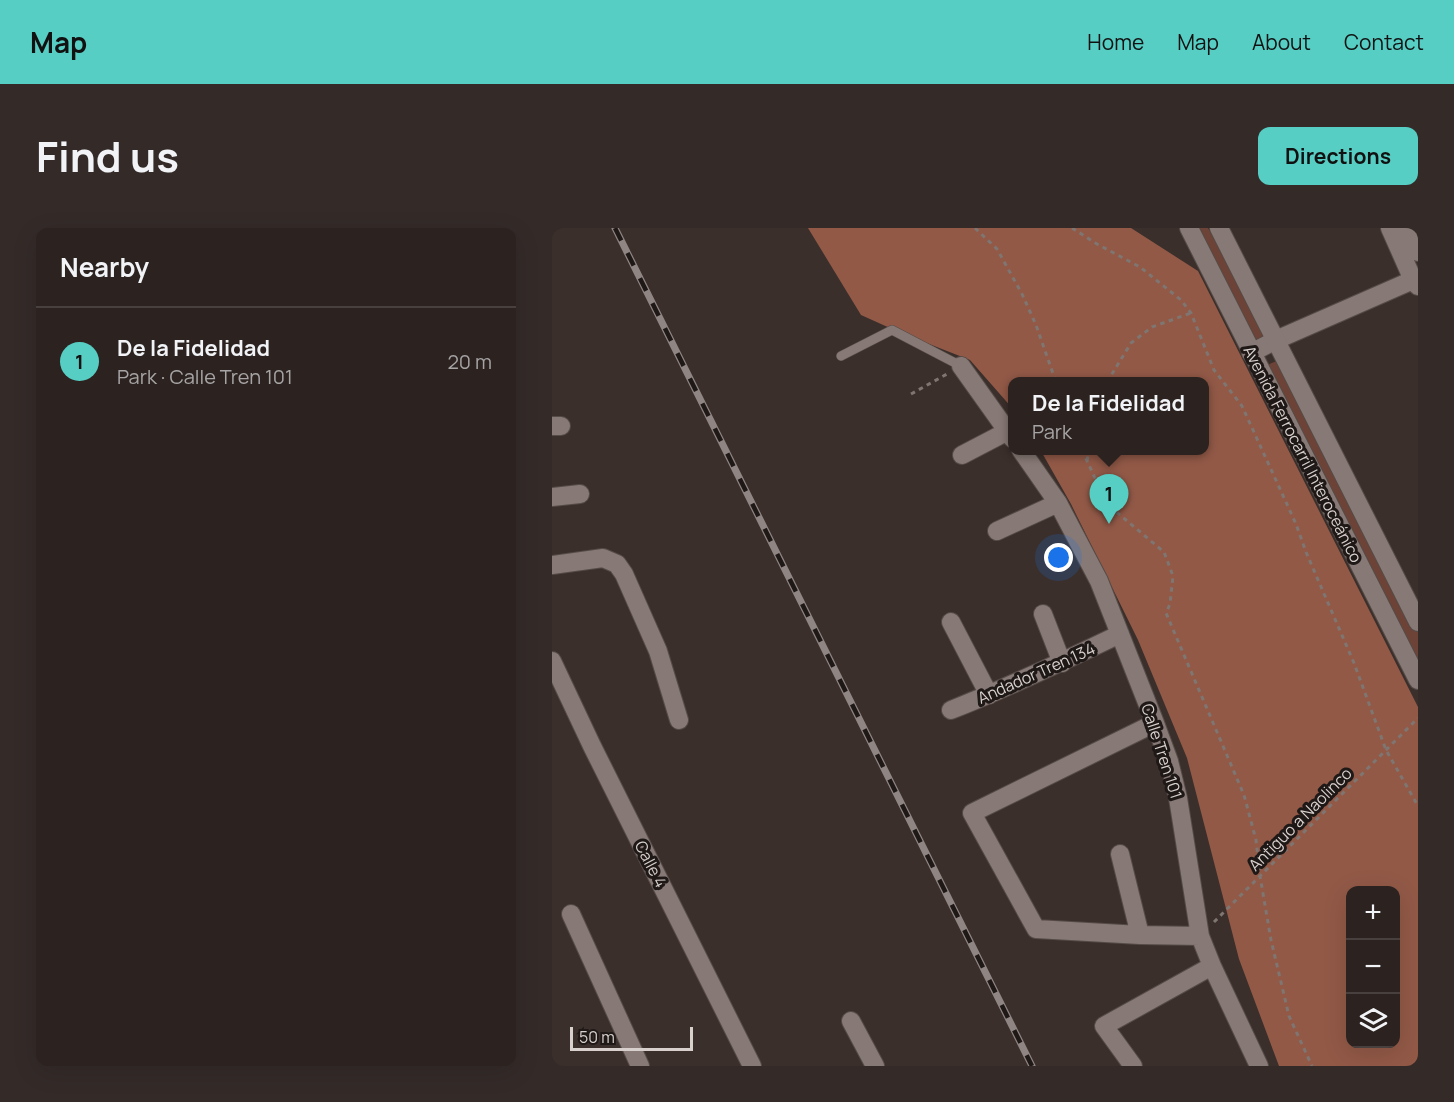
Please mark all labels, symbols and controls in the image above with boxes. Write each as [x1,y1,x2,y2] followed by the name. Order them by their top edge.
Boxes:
[30,23,87,61] text: Map
[1087,28,1144,56] text: Home
[1177,28,1219,56] text: Map
[1252,28,1311,56] text: About
[1344,28,1424,56] text: Contact
[36,127,179,185] text: Find us
[1258,127,1418,185] button: Directions
[60,249,149,285] text: Nearby
[117,333,270,363] text: De la Fidelidad
[1239,342,1367,566] street label: Avenida Ferrocarril Interoceánico
[75,348,84,375] text: 1
[447,348,492,375] text: 20 m
[117,363,293,390] text: Park · Calle Tren 101
[1008,377,1209,455] popup
[1032,388,1185,418] text: De la Fidelidad
[1032,418,1072,445] text: Park
[1090,474,1128,524] pin: 1
[1044,543,1073,572] your location
[974,637,1098,709] street label: Andador Tren 134
[1136,701,1188,801] street label: Calle Tren 101
[1243,762,1357,876] street label: Antiguo a Naolinco
[630,837,672,891] street label: Calle 4
[1346,886,1400,1048] map controls
[1346,886,1400,940] button: +
[1346,940,1400,994] button: −
[1346,994,1400,1048] button: layers
[570,1024,693,1052] scale bar
[579,1026,615,1048] text: 50 m

